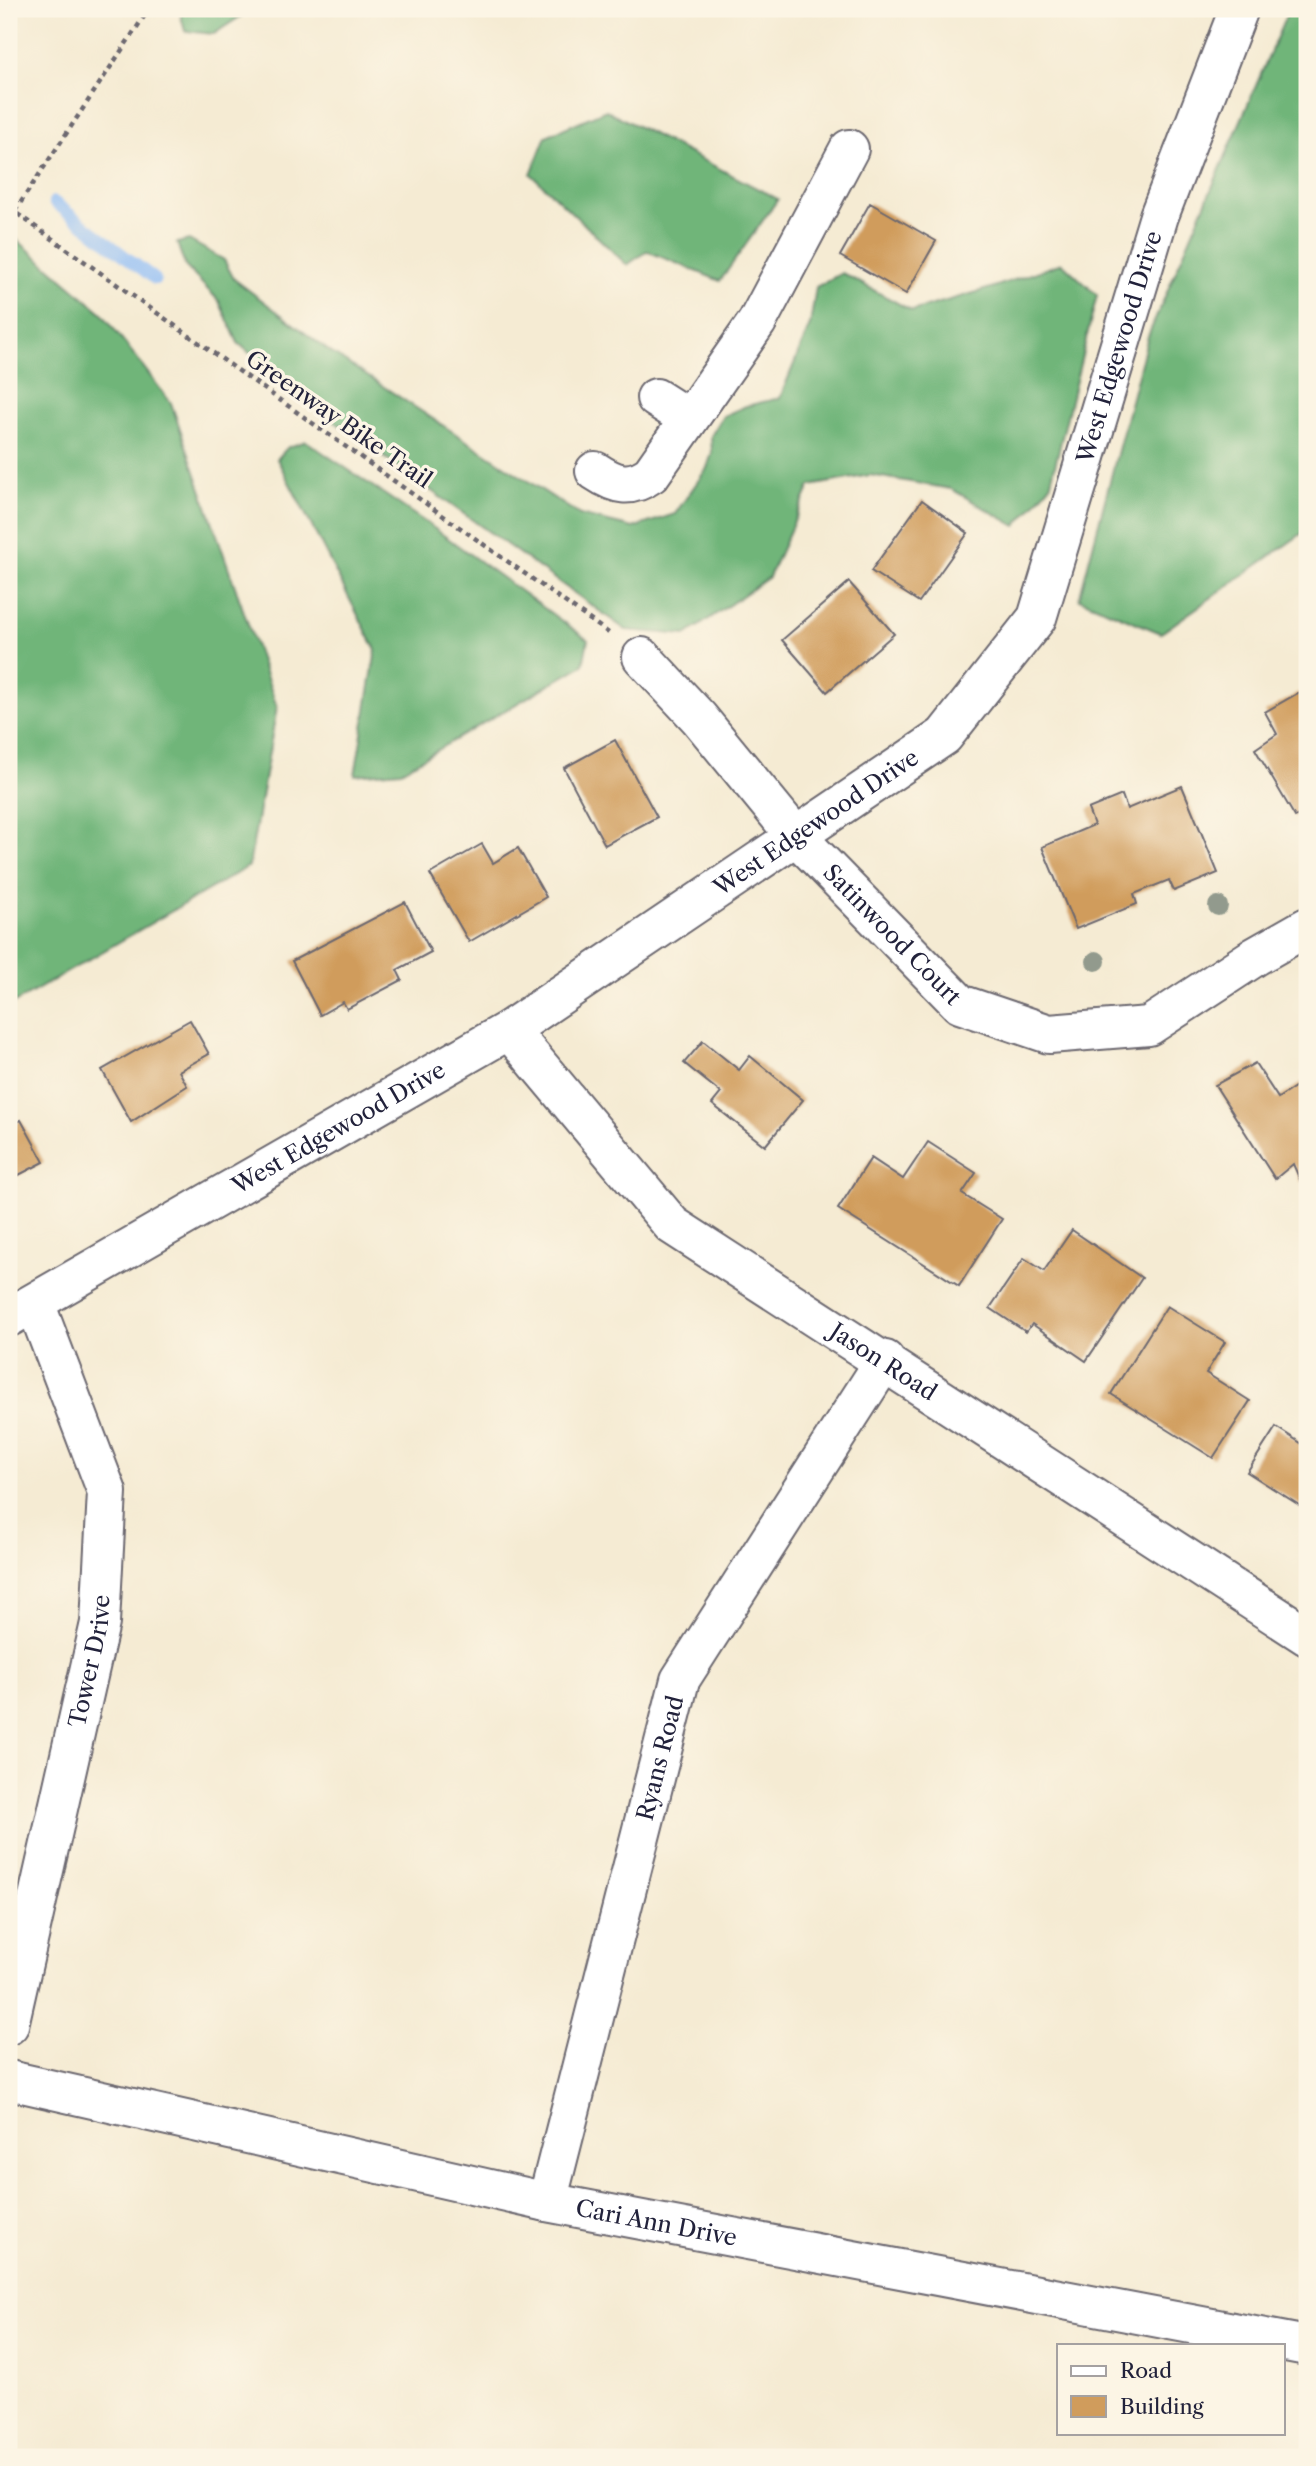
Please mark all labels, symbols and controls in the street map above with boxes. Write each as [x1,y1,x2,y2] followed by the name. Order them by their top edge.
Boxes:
[1071,227,1168,468] street label: West Edgewood Drive
[241,344,438,494] street label: Greenway Bike Trail
[707,743,924,902] street label: West Edgewood Drive
[817,858,967,1011] street label: Satinwood Court
[226,1056,450,1201] street label: West Edgewood Drive
[822,1315,942,1407] street label: Jason Road
[63,1594,115,1730] street label: Tower Drive
[631,1693,689,1824] street label: Ryans Road
[573,2194,739,2252] street label: Cari Ann Drive
[1057,2344,1284,2434] legend
[1120,2358,1172,2383] text: Road
[1120,2394,1205,2419] text: Building

